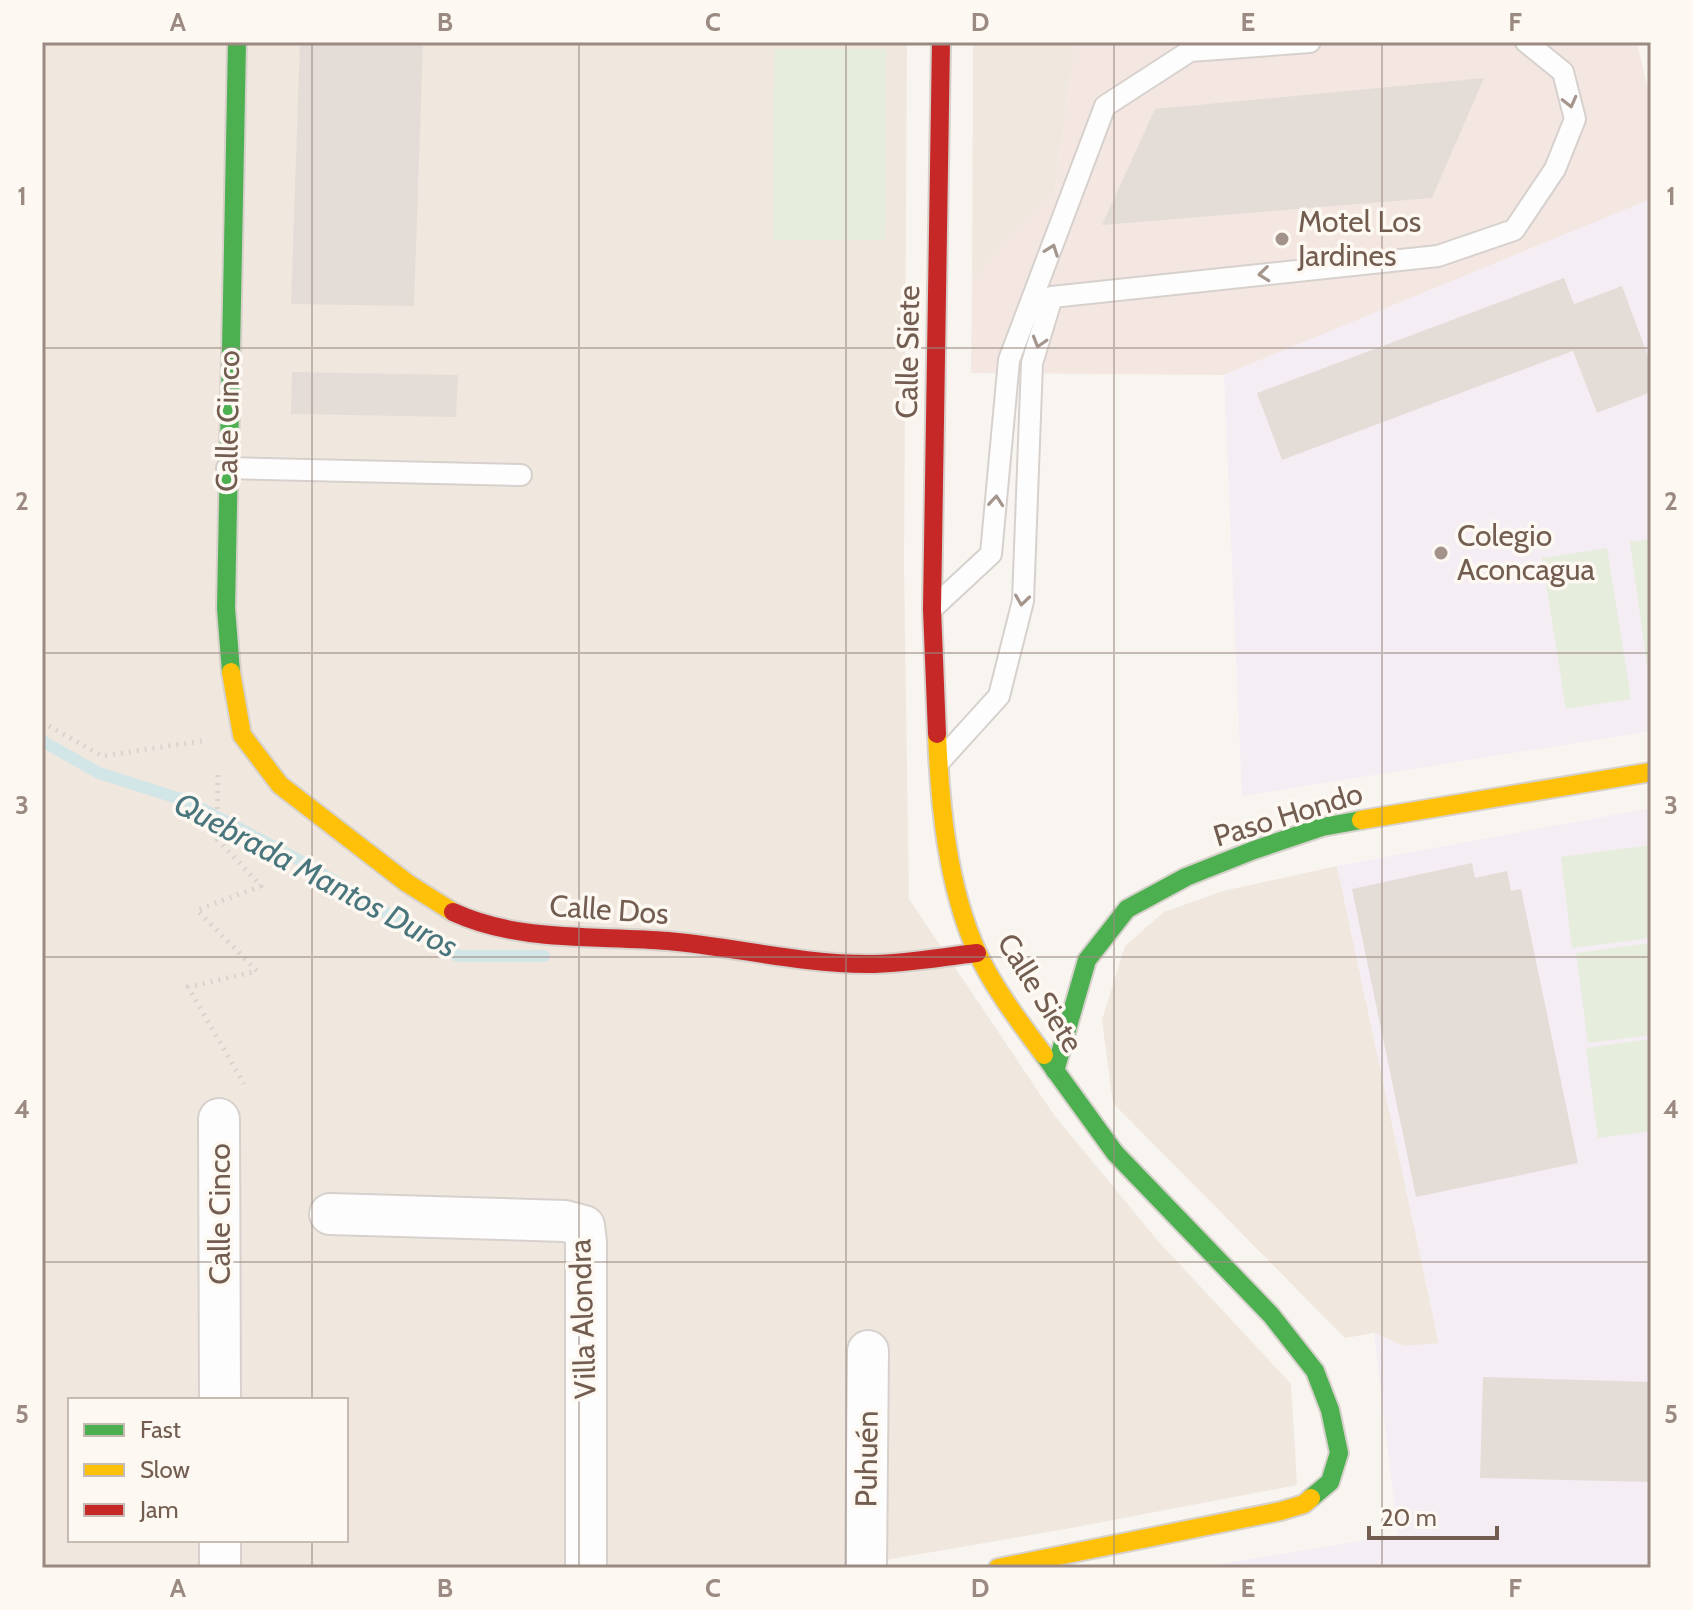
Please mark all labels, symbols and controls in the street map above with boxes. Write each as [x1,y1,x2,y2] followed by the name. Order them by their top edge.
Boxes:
[170,6,187,38] text: A
[437,6,453,38] text: B
[705,6,721,38] text: C
[971,6,989,38] text: D
[1241,6,1255,38] text: E
[1508,6,1522,38] text: F
[1561,94,1578,108] one-way arrow
[17,180,27,212] text: 1
[1666,180,1676,212] text: 1
[1297,203,1421,274] place label: Motel Los Jardines
[1273,230,1291,248] marker: Motel Los Jardines
[1042,244,1059,258] one-way arrow
[1257,266,1270,283] one-way arrow
[888,285,927,419] street label: Calle Siete
[1032,334,1048,348] one-way arrow
[208,350,247,492] street label: Calle Cinco
[15,485,29,517] text: 2
[1664,485,1678,517] text: 2
[987,494,1004,507] one-way arrow
[1457,517,1596,588] place label: Colegio Aconcagua
[1432,544,1450,562] marker: Colegio Aconcagua
[1013,594,1030,607] one-way arrow
[1209,774,1367,855] street label: Paso Hondo
[168,783,464,966] water label: Quebrada Mantos Duros
[15,789,29,821] text: 3
[1664,789,1678,821] text: 3
[548,887,670,932] street label: Calle Dos
[989,926,1091,1059] street label: Calle Siete
[14,1093,30,1125] text: 4
[1663,1093,1679,1125] text: 4
[201,1143,238,1285] street label: Calle Cinco
[561,1238,604,1400] street label: Villa Alondra
[15,1398,29,1430] text: 5
[68,1398,348,1542] legend
[1664,1398,1678,1430] text: 5
[847,1410,886,1508] street label: Puhuén
[140,1415,181,1444] text: Fast
[140,1455,190,1484] text: Slow
[1369,1490,1497,1540] scale bar
[139,1495,178,1524] text: Jam
[1381,1503,1437,1532] text: 20 m
[170,1572,187,1604] text: A
[437,1572,453,1604] text: B
[705,1572,721,1604] text: C
[971,1572,989,1604] text: D
[1241,1572,1255,1604] text: E
[1508,1572,1522,1604] text: F

